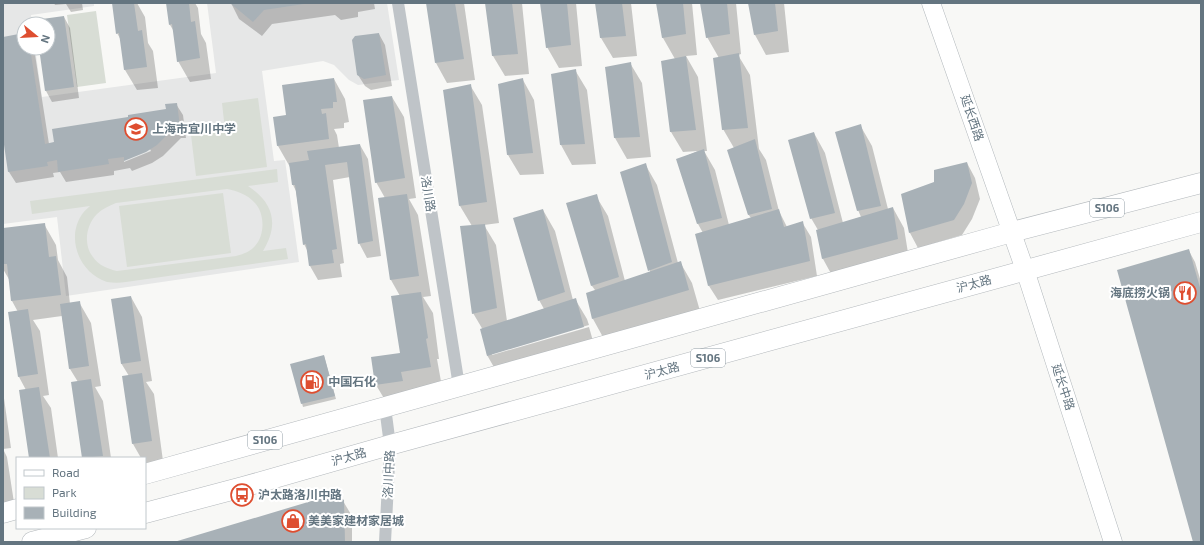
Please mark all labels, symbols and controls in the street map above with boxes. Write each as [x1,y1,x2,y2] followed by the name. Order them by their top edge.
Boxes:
[16,16,56,56] north arrow
[39,33,53,45] text: N
[959,93,987,143] street label: 延长西路
[123,116,149,142] school or university icon: 上海市宜川中学
[152,121,236,135] place label: 上海市宜川中学
[419,175,439,213] street label: 洛川路
[1090,199,1124,217] road number: S106
[955,272,993,294] street label: 沪太路
[1172,280,1198,306] restaurant icon: 海底捞火锅
[1110,285,1170,299] place label: 海底捞火锅
[691,349,725,367] road number: S106
[643,359,681,381] street label: 沪太路
[1050,362,1078,412] street label: 延长中路
[299,369,325,395] fuel station icon: 中国石化
[328,374,376,388] place label: 中国石化
[248,431,282,449] road number: S106
[329,444,368,468] street label: 沪太路
[380,450,396,498] street label: 洛川中路
[16,457,146,529] legend
[52,465,80,479] text: Road
[229,482,255,508] bus stop icon: 沪太路洛川中路
[52,485,77,499] text: Park
[258,487,342,501] place label: 沪太路洛川中路
[52,505,97,519] text: Building
[280,508,306,534] shop icon: 美美家建材家居城
[308,513,404,527] place label: 美美家建材家居城

